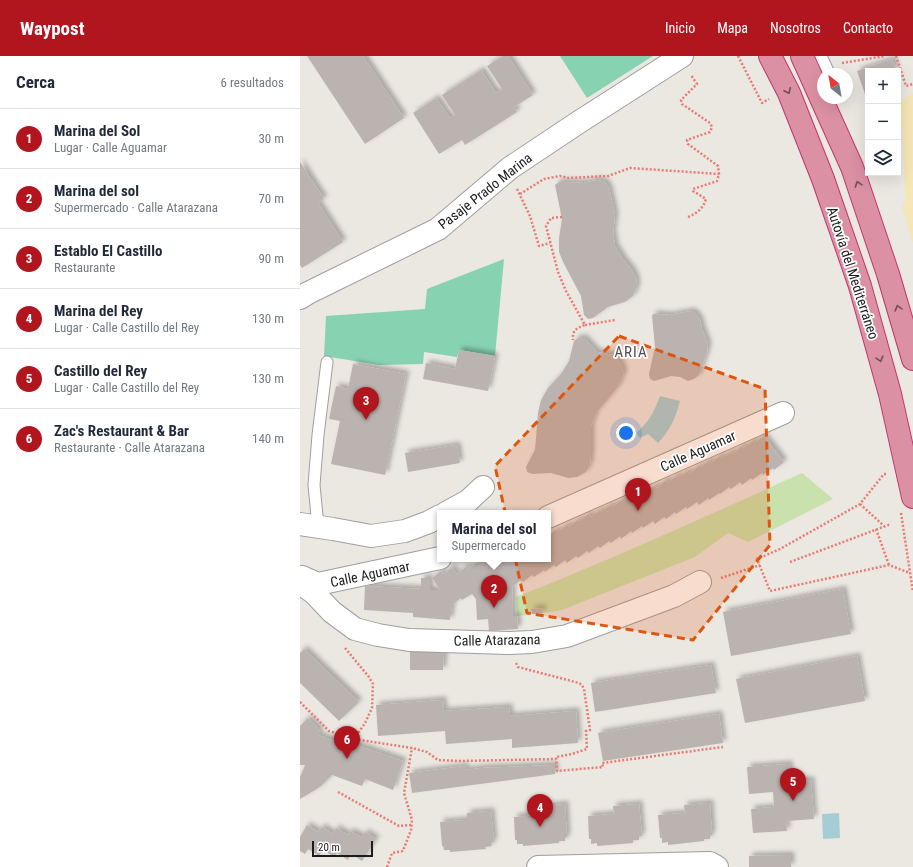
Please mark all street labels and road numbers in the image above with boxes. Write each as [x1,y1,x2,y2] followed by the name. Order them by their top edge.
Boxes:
[435,150,535,232] street label: Pasaje Prado Marina
[824,205,882,341] street label: Autovía del Mediterráneo
[658,427,738,475] street label: Calle Aguamar
[329,558,411,590] street label: Calle Aguamar
[454,631,540,649] street label: Calle Atarazana

